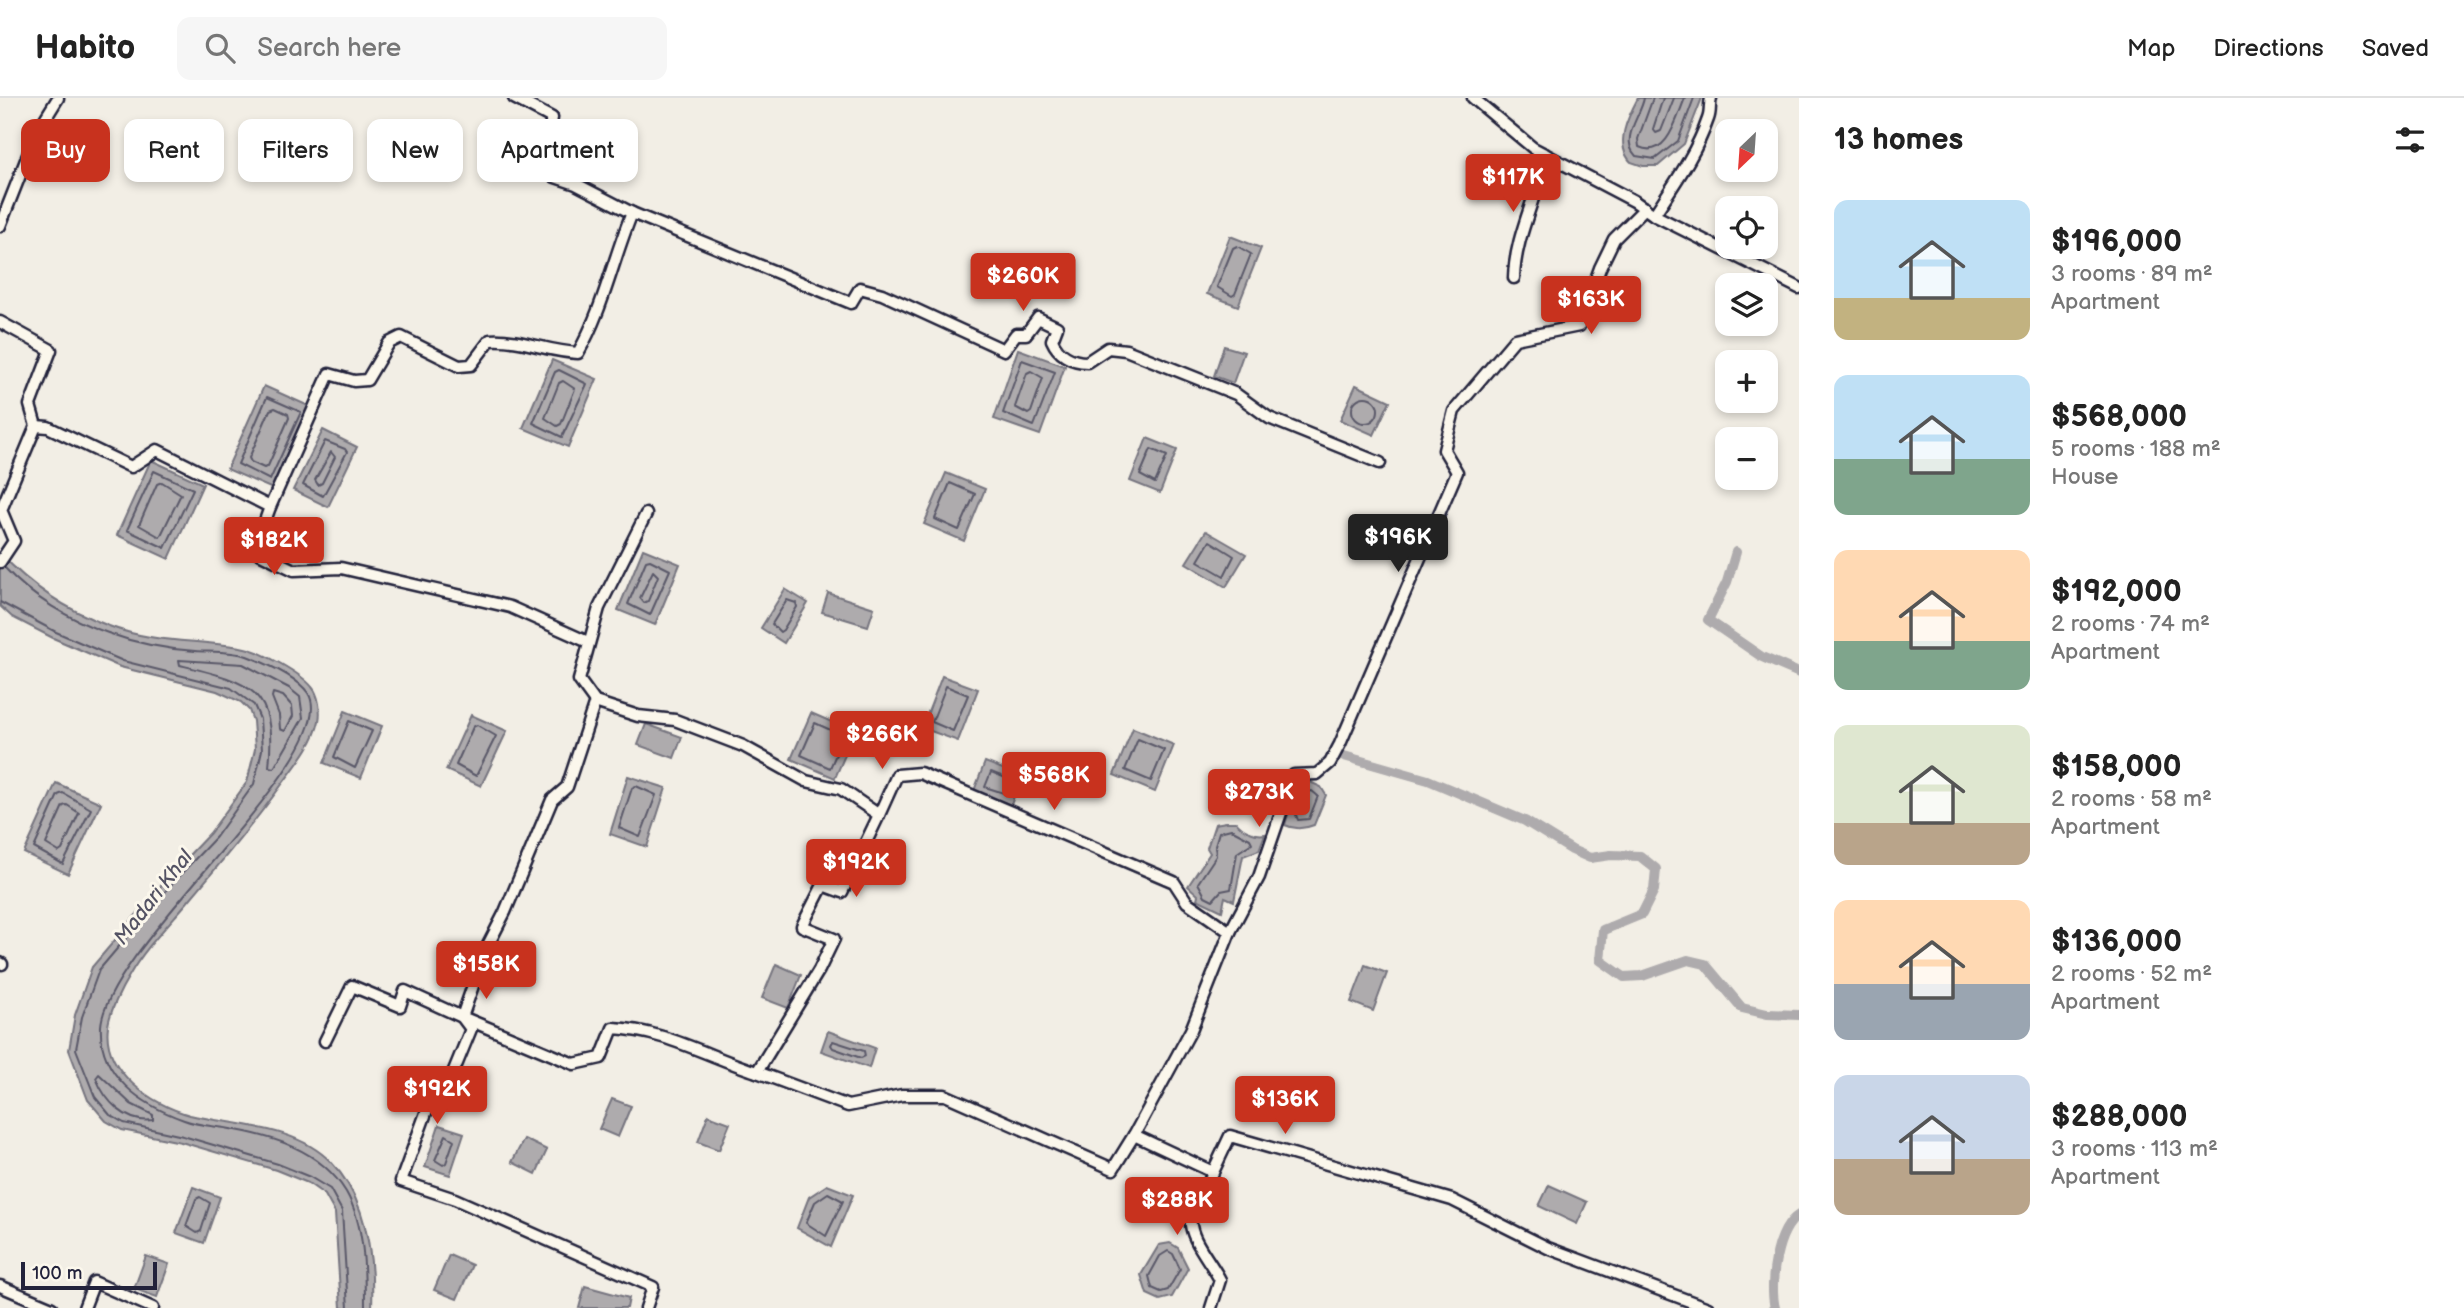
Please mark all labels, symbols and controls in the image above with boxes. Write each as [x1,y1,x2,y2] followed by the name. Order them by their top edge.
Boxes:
[177,17,667,80] search box
[35,28,135,68] text: Habito
[201,29,239,67] icon: search
[257,33,401,64] text: Search here
[2127,34,2175,63] text: Map
[2213,34,2324,63] text: Directions
[2362,34,2429,63] text: Saved
[21,119,110,182] chip: Buy
[124,119,224,182] chip: Rent
[238,119,353,182] chip: Filters
[367,119,463,182] chip: New
[477,119,638,182] chip: Apartment
[1715,119,1778,182] north arrow
[1715,119,1778,490] map controls
[2391,121,2429,159] icon: filters
[1834,122,1963,158] text: 13 homes
[1464,155,1562,214] pin: $117K
[1482,163,1544,191] text: $117K
[1715,196,1778,259] button: locate
[2051,224,2182,260] text: $196,000
[1890,228,1974,312] icon: home
[974,254,1072,313] pin: $260K
[2051,260,2213,288] text: 3 rooms · 89 m²
[987,262,1059,290] text: $260K
[1715,273,1778,336] button: layers
[1542,276,1640,336] pin: $163K
[1557,285,1625,313] text: $163K
[2051,288,2160,316] text: Apartment
[1715,350,1778,413] button: +
[2051,399,2187,435] text: $568,000
[1890,403,1974,487] icon: home
[1715,427,1778,490] button: −
[2051,435,2221,463] text: 5 rooms · 188 m²
[2051,463,2118,491] text: House
[1349,514,1447,574] pin: $196K
[225,518,323,577] pin: $182K
[1364,523,1432,551] text: $196K
[240,526,308,554] text: $182K
[2051,574,2182,610] text: $192,000
[1890,578,1974,662] icon: home
[2051,610,2210,638] text: 2 rooms · 74 m²
[2051,638,2160,666] text: Apartment
[833,712,931,771] pin: $266K
[846,720,918,748] text: $266K
[2051,749,2181,785] text: $158,000
[1005,752,1103,812] pin: $568K
[1890,753,1974,837] icon: home
[1018,761,1090,789] text: $568K
[1210,770,1308,829] pin: $273K
[1224,778,1294,806] text: $273K
[2051,785,2212,813] text: 2 rooms · 58 m²
[2051,813,2160,841] text: Apartment
[807,840,905,899] pin: $192K
[109,844,199,950] water label: Madari Khal
[822,848,890,876] text: $192K
[2051,924,2182,960] text: $136,000
[1890,928,1974,1012] icon: home
[437,942,535,1001] pin: $158K
[452,950,520,978] text: $158K
[2051,960,2212,988] text: 2 rooms · 52 m²
[2051,988,2160,1016] text: Apartment
[388,1066,486,1126] pin: $192K
[403,1075,471,1103] text: $192K
[1236,1076,1334,1136] pin: $136K
[1251,1085,1319,1113] text: $136K
[2051,1099,2188,1135] text: $288,000
[1890,1103,1974,1187] icon: home
[2051,1135,2218,1163] text: 3 rooms · 113 m²
[2051,1163,2160,1191] text: Apartment
[1128,1178,1226,1237] pin: $288K
[1141,1186,1213,1214] text: $288K
[21,1259,158,1291] scale bar
[32,1262,83,1285] text: 100 m

